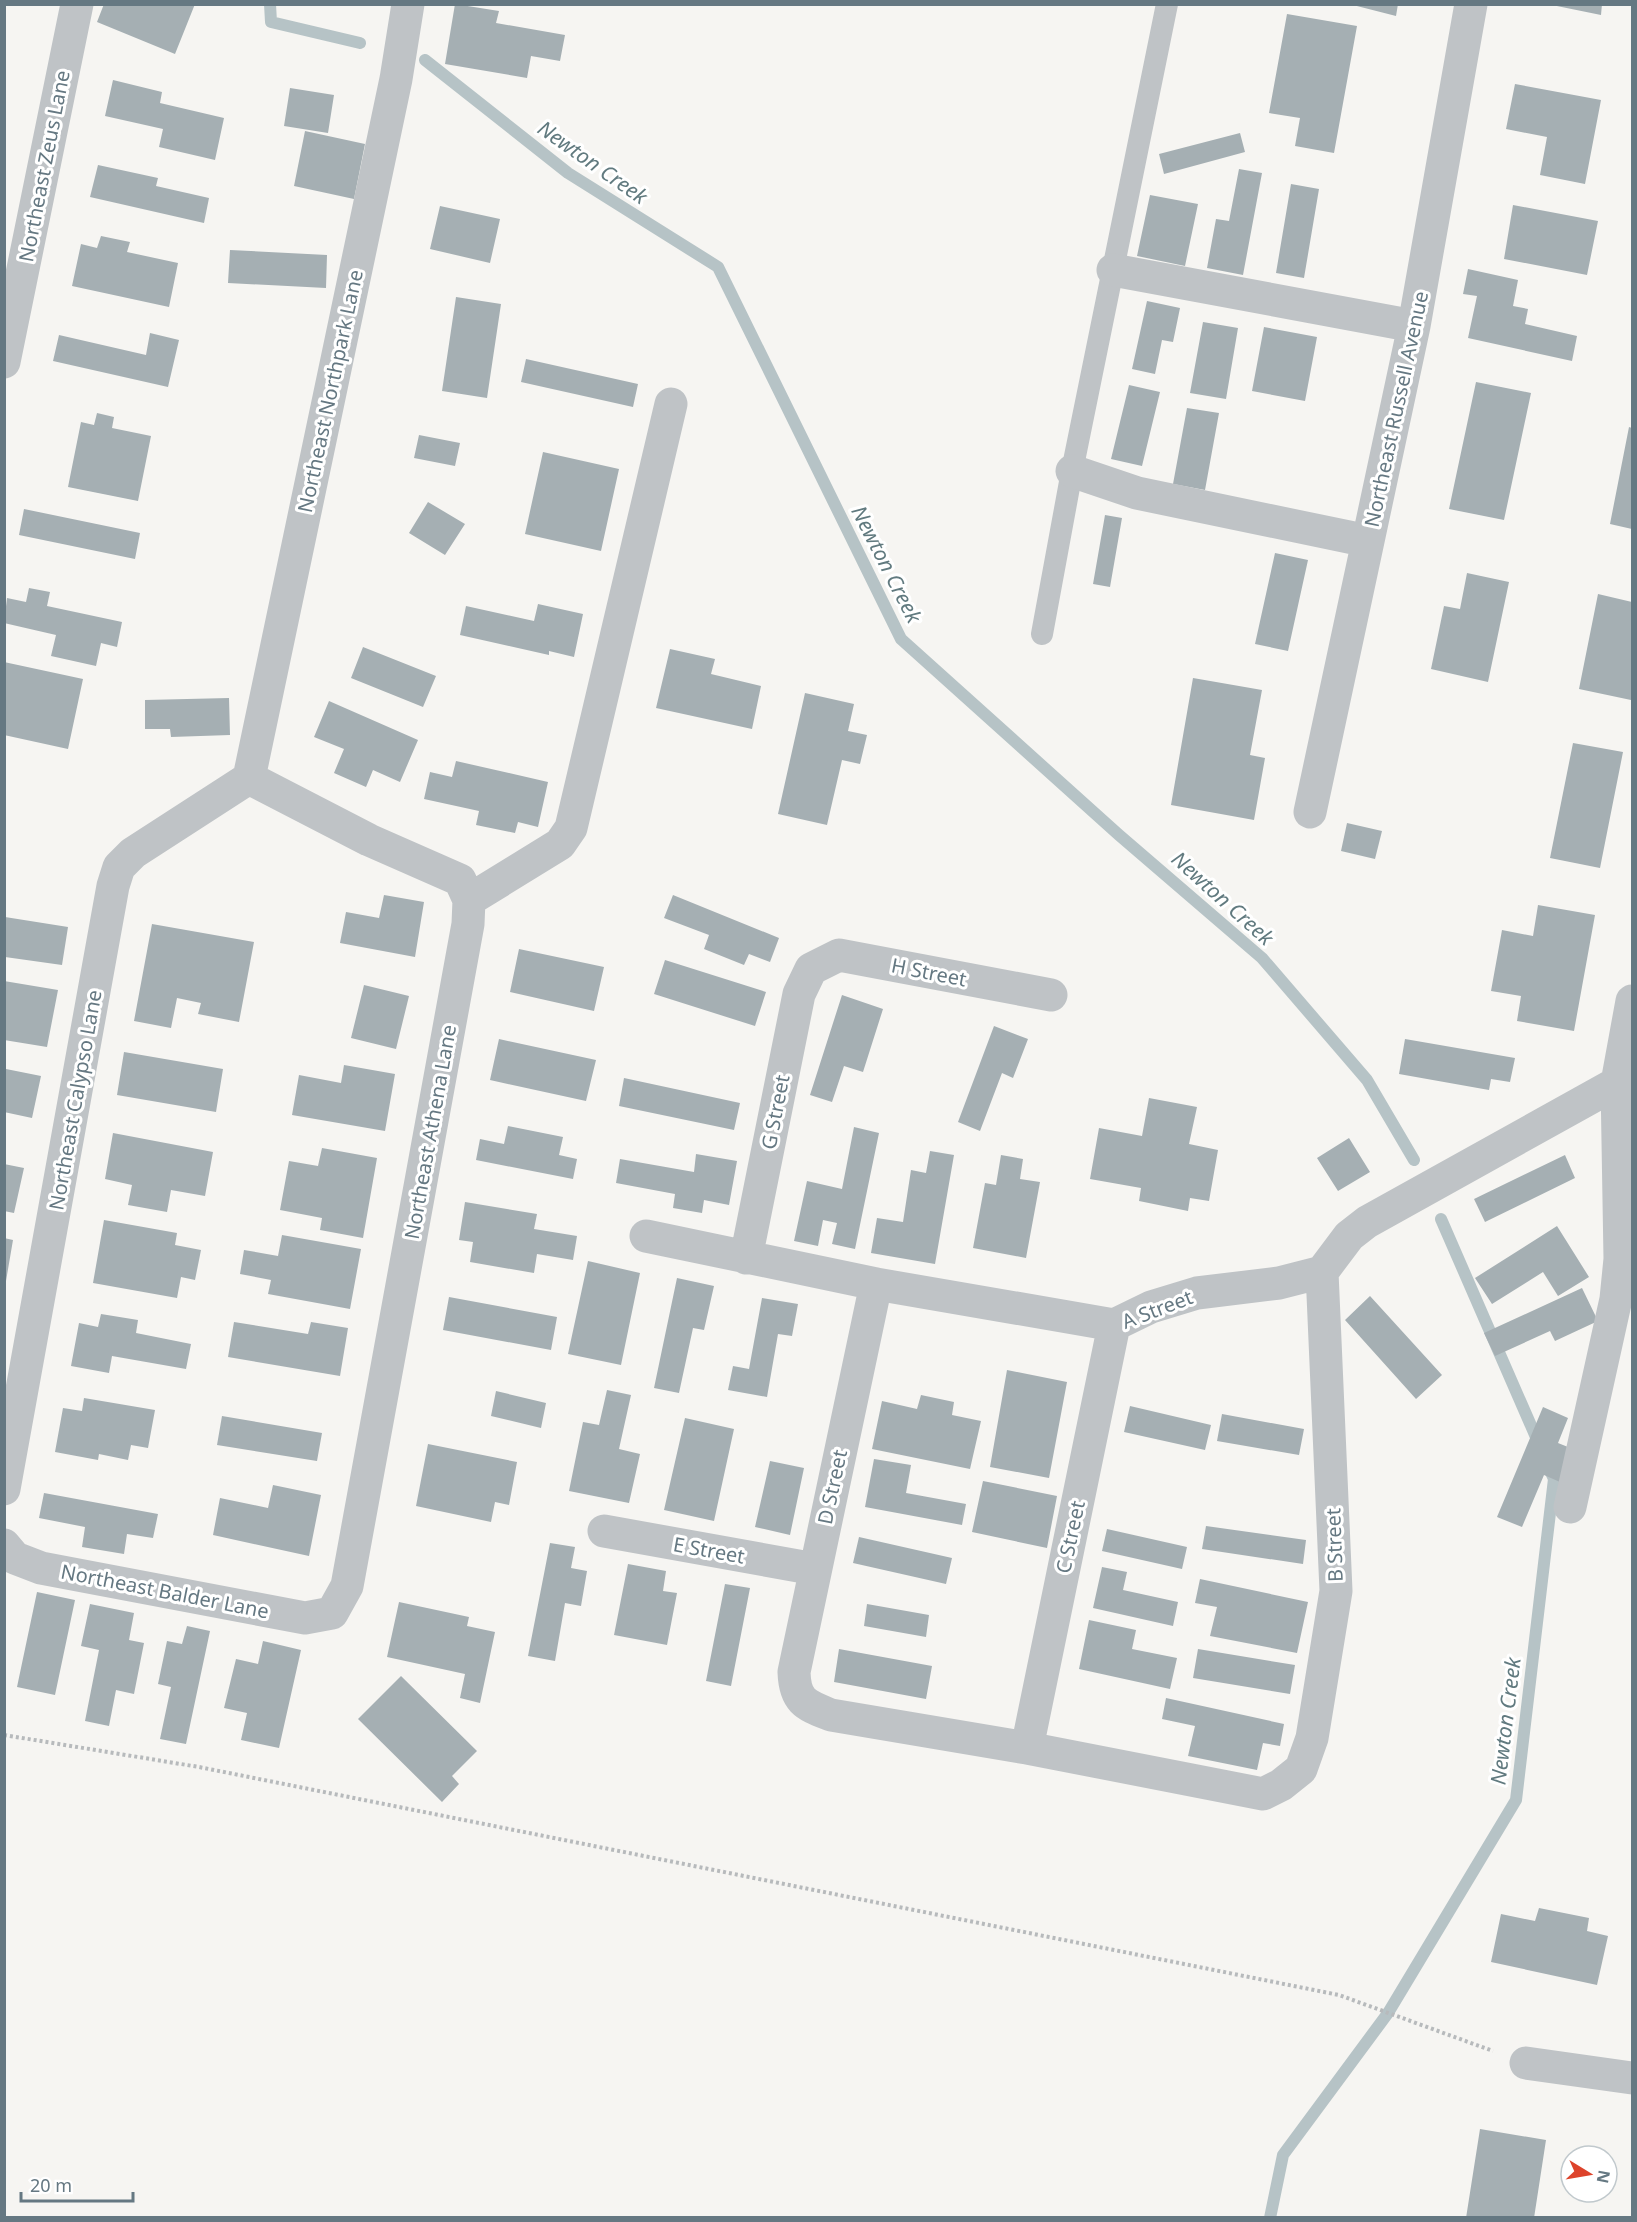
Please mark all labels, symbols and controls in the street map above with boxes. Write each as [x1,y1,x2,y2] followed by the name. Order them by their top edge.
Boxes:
[12,68,76,264] street label: Northeast Zeus Lane
[532,114,655,211] water label: Newton Creek
[291,267,369,515] street label: Northeast Northpark Lane
[1358,289,1434,529] street label: Northeast Russell Avenue
[845,501,929,629] water label: Newton Creek
[1166,845,1281,952] water label: Newton Creek
[889,952,969,992] street label: H Street
[42,988,108,1212] street label: Northeast Calypso Lane
[398,1023,462,1241] street label: Northeast Athena Lane
[755,1072,795,1152] street label: G Street
[1118,1283,1196,1335] street label: A Street
[811,1447,853,1527] street label: D Street
[1049,1498,1091,1576] street label: C Street
[1319,1508,1349,1582] street label: B Street
[671,1530,747,1570] street label: E Street
[59,1558,271,1624] street label: Northeast Balder Lane
[1483,1654,1527,1786] water label: Newton Creek
[1559,2144,1619,2204] north arrow
[21,2165,134,2203] scale bar
[1592,2168,1616,2185] text: N
[30,2173,72,2197] text: 20 m

